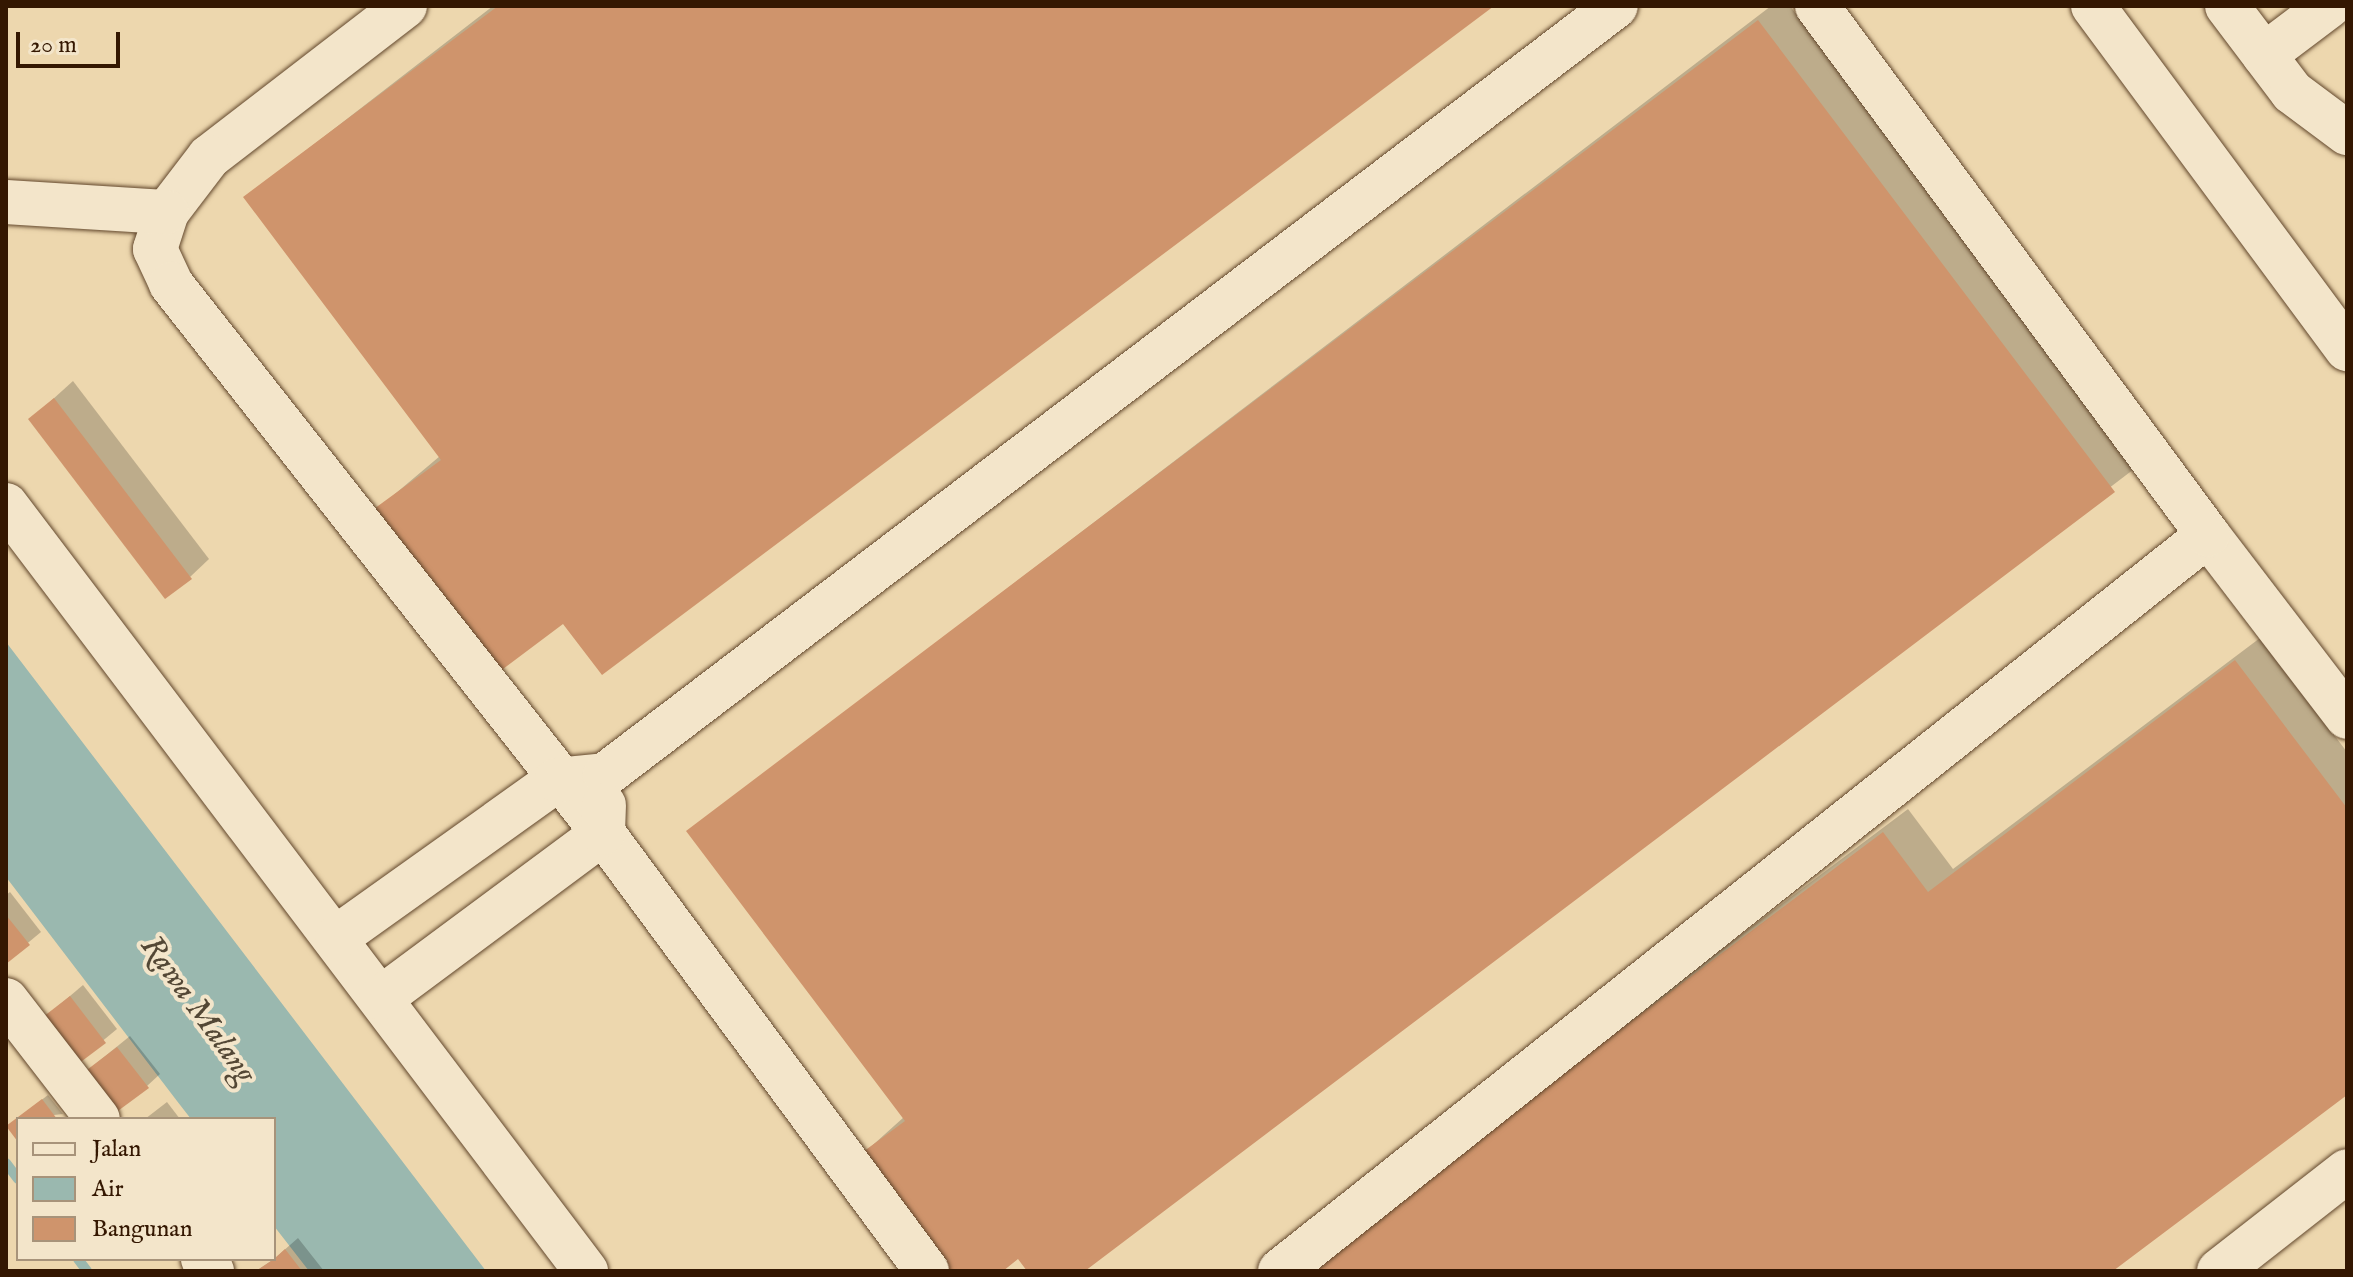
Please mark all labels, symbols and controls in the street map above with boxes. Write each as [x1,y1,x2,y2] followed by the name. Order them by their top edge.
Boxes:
[20,16,124,66] scale bar
[30,30,77,61] text: 20 m
[131,929,263,1091] water label: Rawa Malang
[16,1117,276,1261] legend
[92,1134,141,1165] text: Jalan
[92,1174,123,1205] text: Air
[92,1214,192,1245] text: Bangunan

